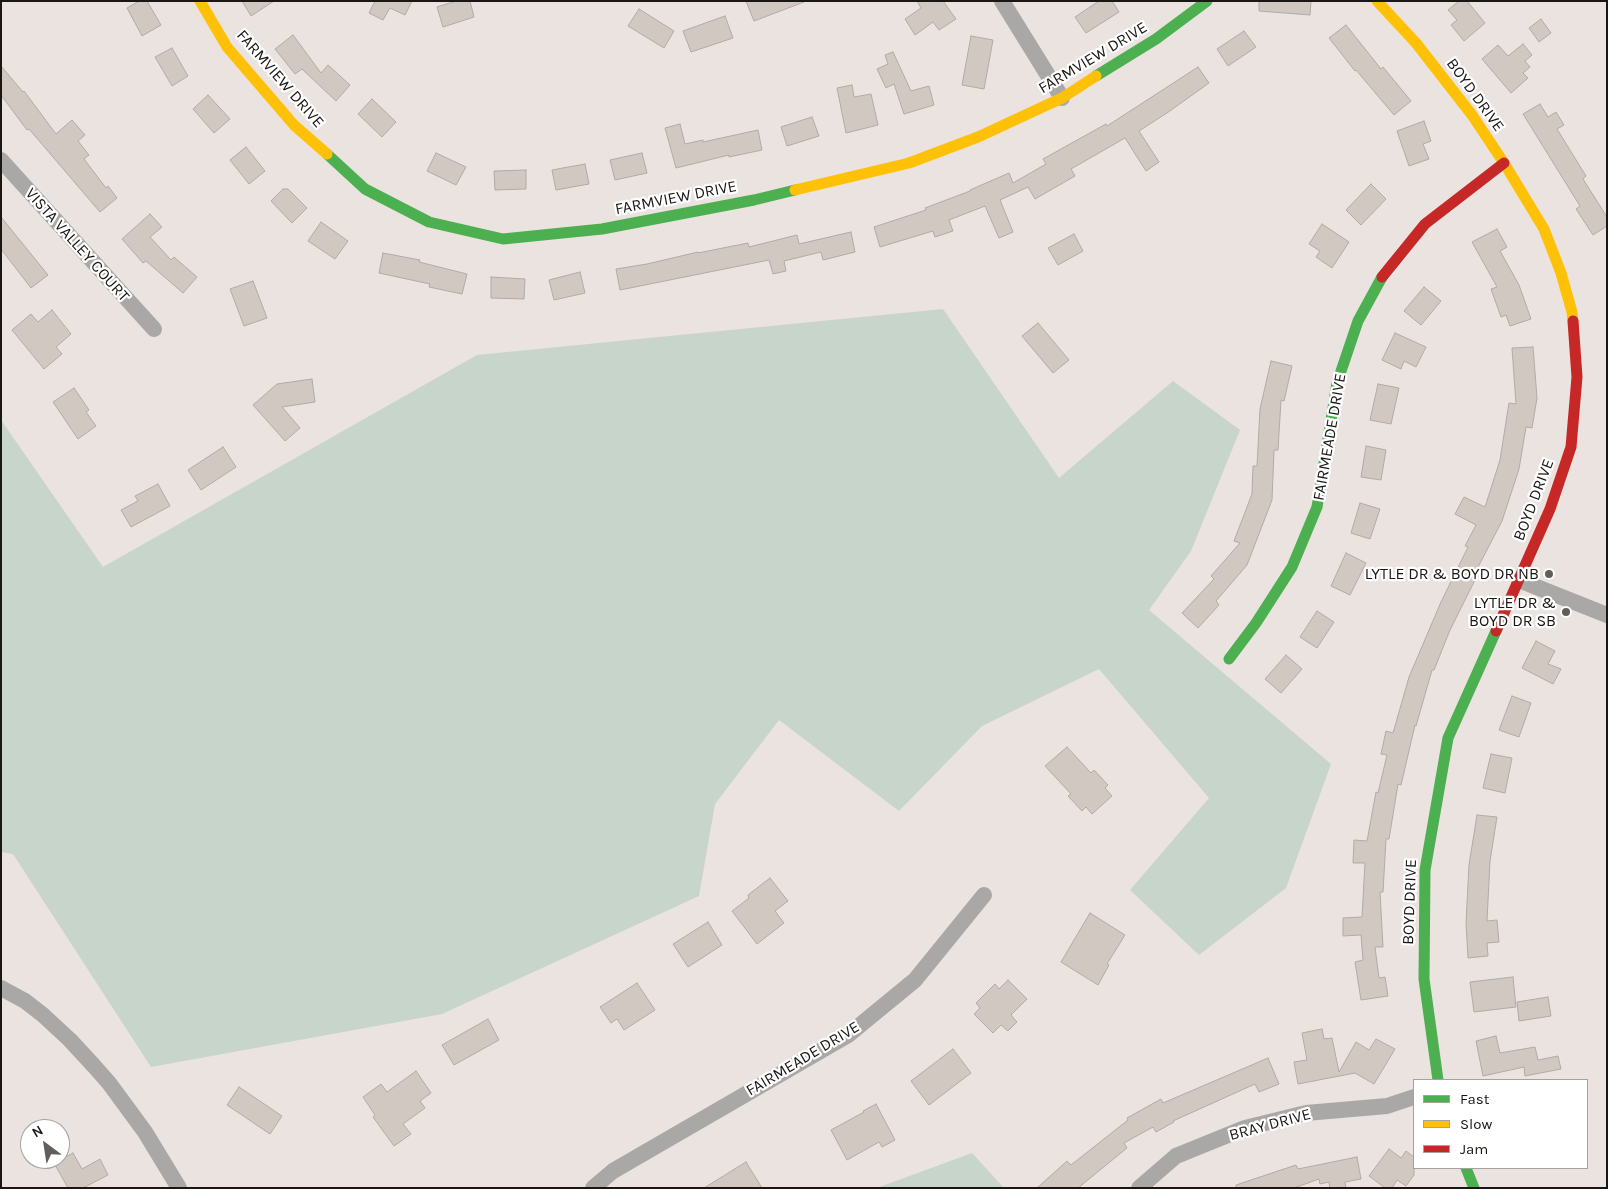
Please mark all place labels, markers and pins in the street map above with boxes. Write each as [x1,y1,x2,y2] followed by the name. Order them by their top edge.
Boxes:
[1365,564,1539,584] place label: LYTLE DR & BOYD DR NB
[1543,568,1555,580] marker: LYTLE DR & BOYD DR NB
[1469,593,1556,631] place label: LYTLE DR & BOYD DR SB
[1560,606,1572,618] marker: LYTLE DR & BOYD DR SB

